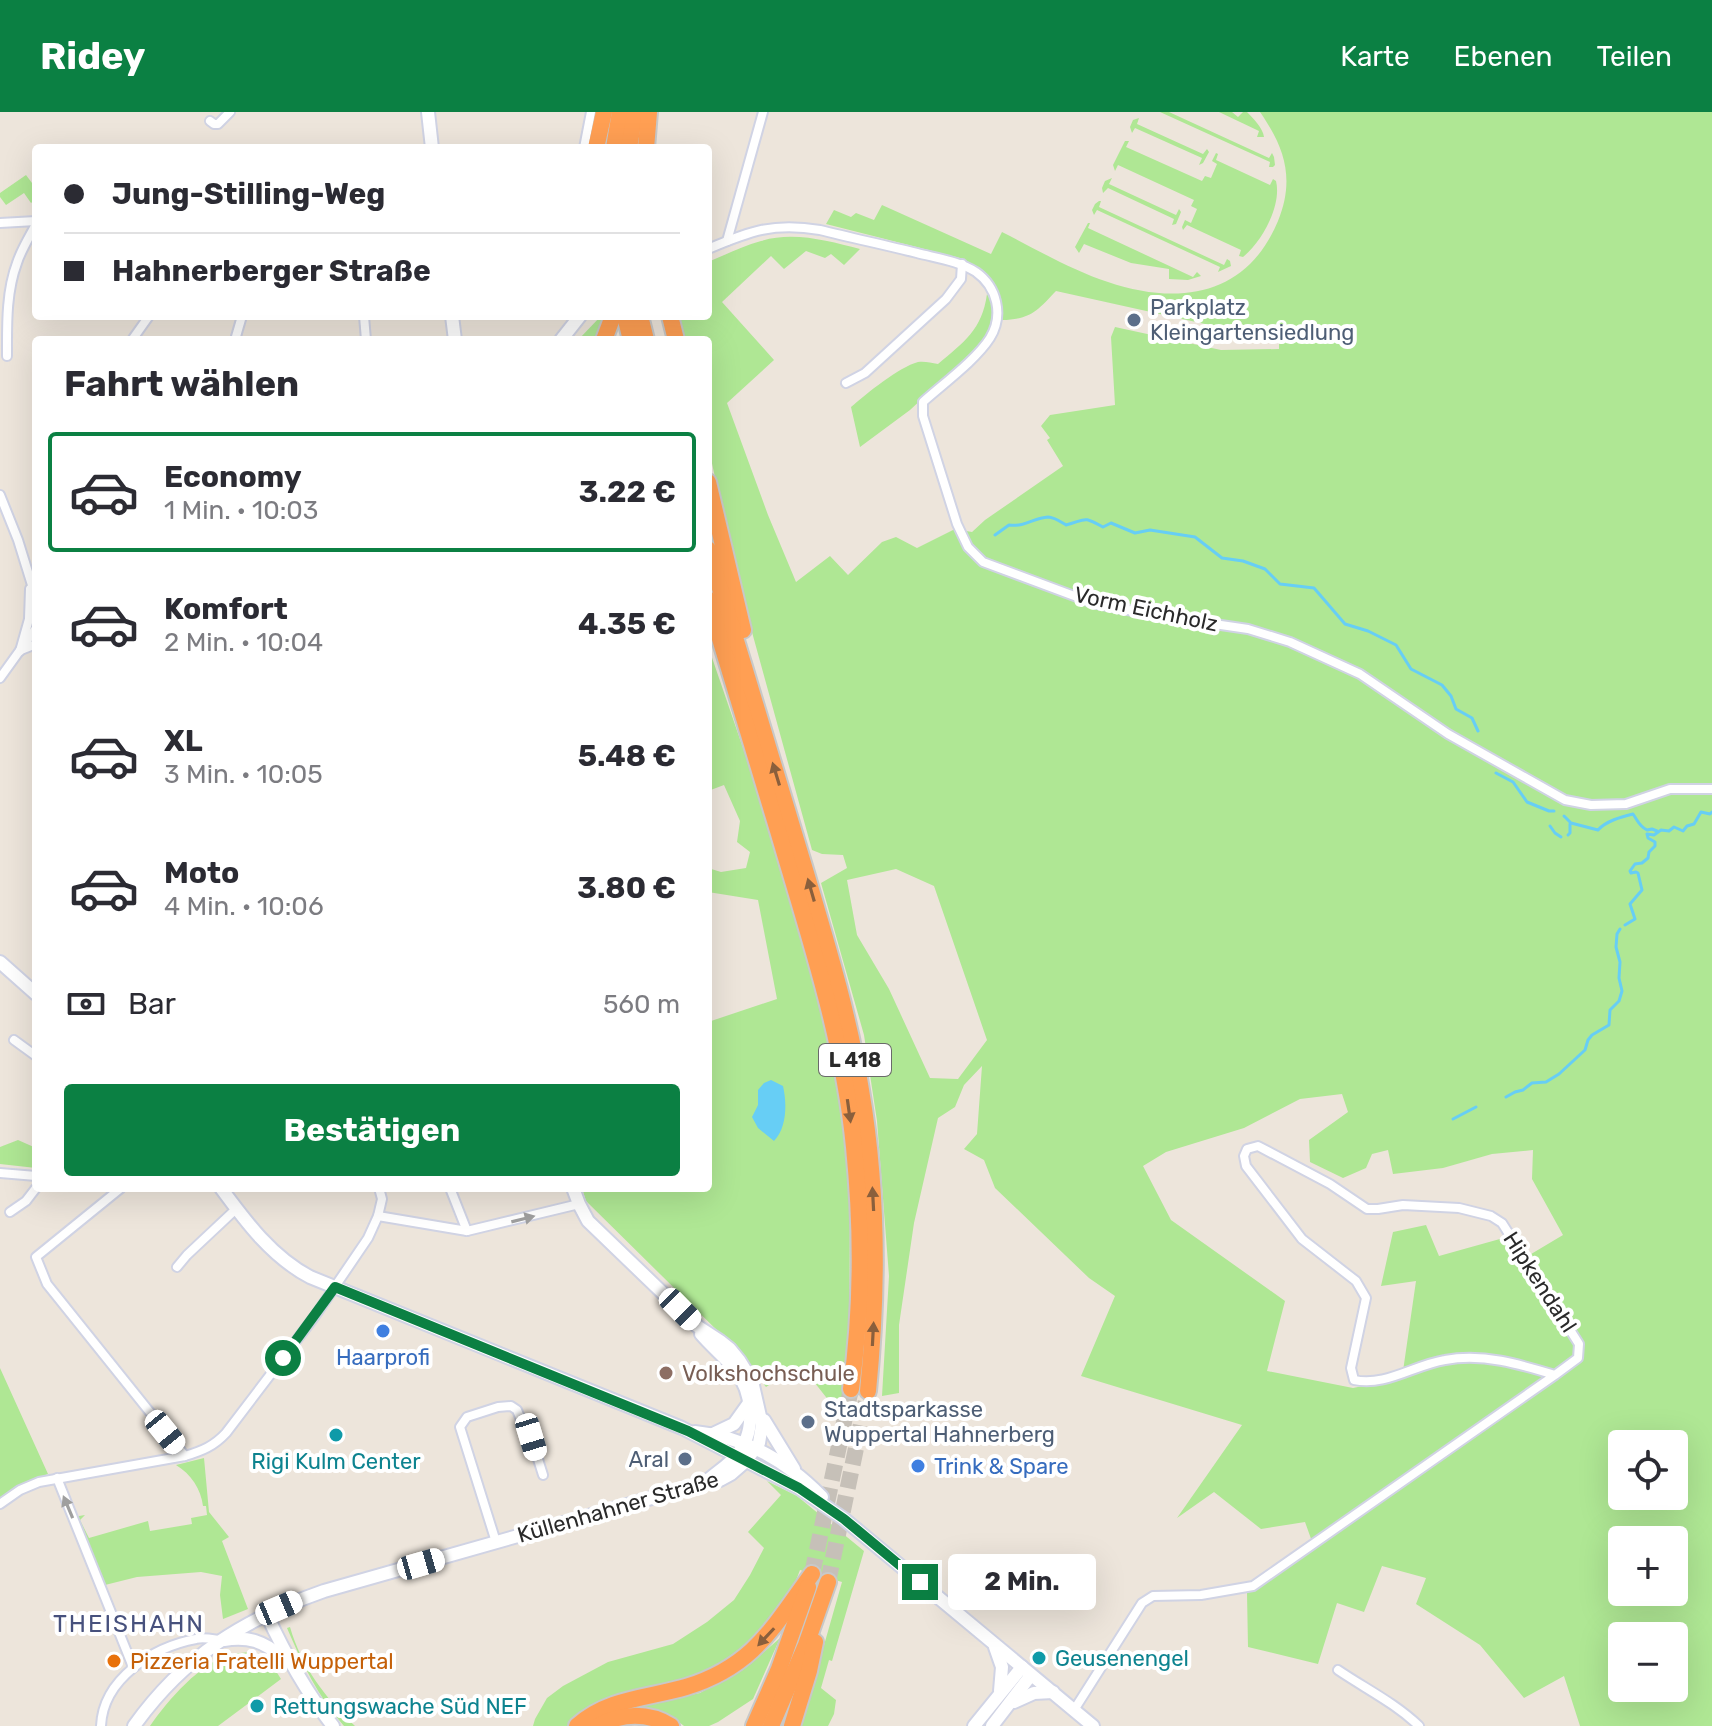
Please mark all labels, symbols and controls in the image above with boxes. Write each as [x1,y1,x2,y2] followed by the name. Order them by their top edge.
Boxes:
[40,33,146,79] text: Ridey
[1340,40,1410,73] text: Karte
[1454,40,1553,73] text: Ebenen
[1597,40,1672,73] text: Teilen
[112,176,385,212] text: Jung-Stilling-Weg
[112,253,431,289] text: Hahnerberger Straße
[1150,294,1354,346] place label: Parkplatz Kleingartensiedlung
[1125,311,1143,329] marker: Parkplatz Kleingartensiedlung
[64,362,299,405] text: Fahrt wählen
[68,456,140,528] icon: car
[164,459,302,495] text: Economy
[579,474,676,510] text: 3.22 €
[164,495,319,526] text: 1 Min. · 10:03
[1072,581,1220,637] street label: Vorm Eichholz
[68,588,140,660] icon: car
[164,591,288,627] text: Komfort
[578,606,676,642] text: 4.35 €
[164,627,323,658] text: 2 Min. · 10:04
[68,720,140,792] icon: car
[164,723,203,759] text: XL
[578,738,676,774] text: 5.48 €
[164,759,323,790] text: 3 Min. · 10:05
[769,762,782,786] one-way arrow
[68,852,140,924] icon: car
[164,855,239,891] text: Moto
[577,870,676,906] text: 3.80 €
[804,878,817,902] one-way arrow
[164,891,324,922] text: 4 Min. · 10:06
[64,982,108,1026] icon: cash
[128,986,176,1022] text: Bar
[603,989,680,1020] text: 560 m
[819,1044,891,1076] road number: L 418
[64,1084,680,1176] button: Bestätigen
[843,1098,856,1123] one-way arrow
[866,1186,879,1211] one-way arrow
[511,1212,536,1224] one-way arrow
[1497,1227,1583,1337] street label: Hipkendahl
[655,1284,705,1334] car
[867,1321,880,1346] one-way arrow
[374,1322,392,1340] marker: Haarprofi
[265,1340,301,1376] route start
[336,1344,430,1371] place label: Haarprofi
[682,1360,855,1387] place label: Volkshochschule
[657,1364,675,1382] marker: Volkshochschule
[824,1396,1055,1448] place label: Stadtsparkasse Wuppertal Hahnerberg
[141,1406,189,1458] car
[513,1411,549,1463] car
[799,1413,817,1431] marker: Stadtsparkasse Wuppertal Hahnerberg
[327,1426,345,1444] marker: Rigi Kulm Center
[1608,1430,1688,1702] map controls
[1608,1430,1688,1510] button: locate
[629,1446,669,1473] place label: Aral
[251,1448,421,1475] place label: Rigi Kulm Center
[676,1450,694,1468] marker: Aral
[934,1453,1069,1480] place label: Trink & Spare
[909,1457,927,1475] marker: Trink & Spare
[514,1465,722,1549] street label: Küllenhahner Straße
[62,1495,75,1519] one-way arrow
[1608,1526,1688,1606] button: +
[395,1546,447,1582] car
[948,1554,1096,1610] callout: 2 Min.
[902,1564,938,1600] route end
[984,1566,1060,1597] text: 2 Min.
[252,1588,306,1628] car
[53,1610,205,1638] district label: THEISHAHN
[1608,1622,1688,1702] button: −
[757,1627,775,1646] one-way arrow
[1055,1645,1189,1672] place label: Geusenengel
[130,1648,394,1675] place label: Pizzeria Fratelli Wuppertal
[1030,1649,1048,1667] marker: Geusenengel
[105,1652,123,1670] marker: Pizzeria Fratelli Wuppertal
[273,1693,527,1720] place label: Rettungswache Süd NEF
[248,1697,266,1715] marker: Rettungswache Süd NEF

